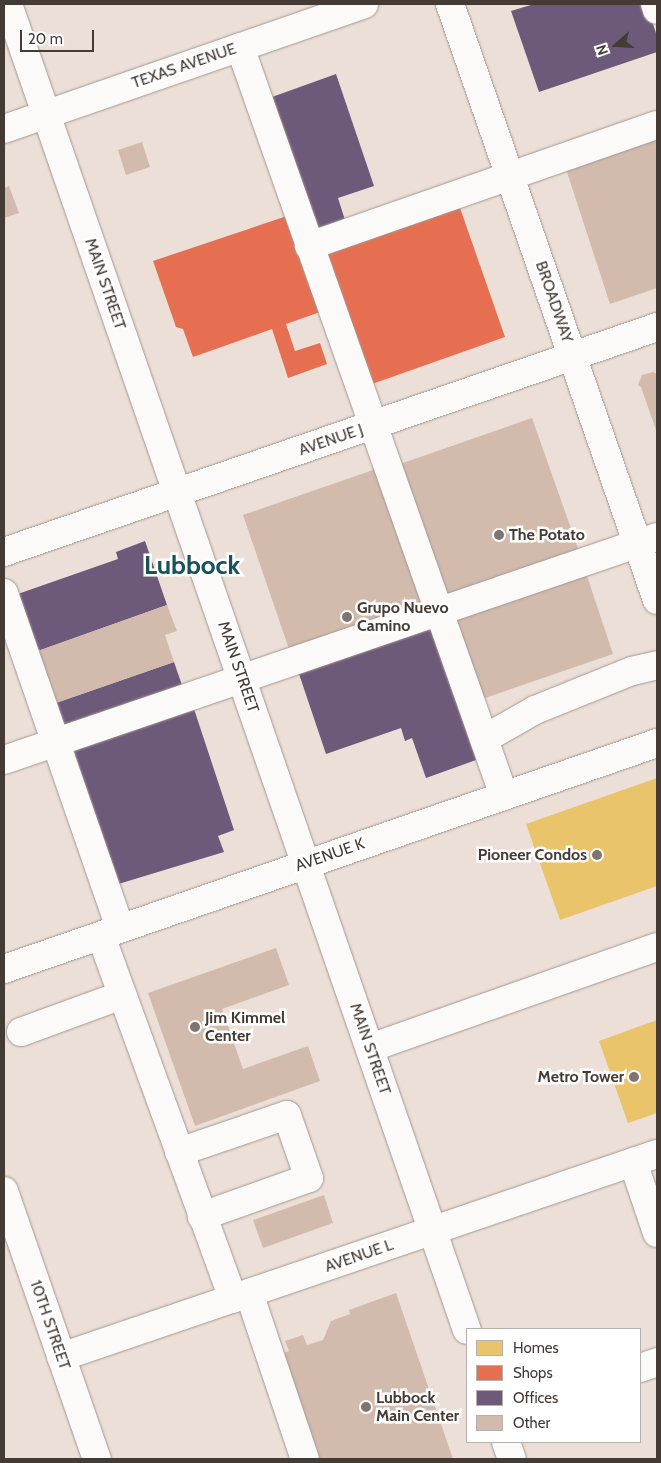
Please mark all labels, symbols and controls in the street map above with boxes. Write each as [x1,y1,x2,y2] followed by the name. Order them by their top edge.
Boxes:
[22,20,96,52] scale bar
[591,20,641,70] north arrow
[28,30,63,48] text: 20 m
[129,39,239,93] street label: TEXAS AVENUE
[592,42,612,57] text: N
[80,236,130,332] street label: MAIN STREET
[531,259,577,345] street label: BROADWAY
[296,420,366,460] street label: AVENUE J
[509,525,585,545] place label: The Potato
[493,529,505,541] marker: The Potato
[144,550,240,582] district label: Lubbock
[357,598,449,636] place label: Grupo Nuevo Camino
[341,611,353,623] marker: Grupo Nuevo Camino
[213,619,263,715] street label: MAIN STREET
[293,834,367,876] street label: AVENUE K
[478,845,587,865] place label: Pioneer Condos
[591,849,603,861] marker: Pioneer Condos
[345,1001,395,1097] street label: MAIN STREET
[205,1008,285,1046] place label: Jim Kimmel Center
[189,1021,201,1033] marker: Jim Kimmel Center
[538,1067,624,1087] place label: Metro Tower
[628,1071,640,1083] marker: Metro Tower
[322,1235,396,1277] street label: AVENUE L
[26,1278,74,1372] street label: 10TH STREET
[466,1328,641,1443] legend
[513,1339,559,1357] text: Homes
[513,1364,553,1382] text: Shops
[376,1388,459,1426] place label: Lubbock Main Center
[513,1389,558,1407] text: Offices
[360,1401,372,1413] marker: Lubbock Main Center
[513,1414,550,1432] text: Other

